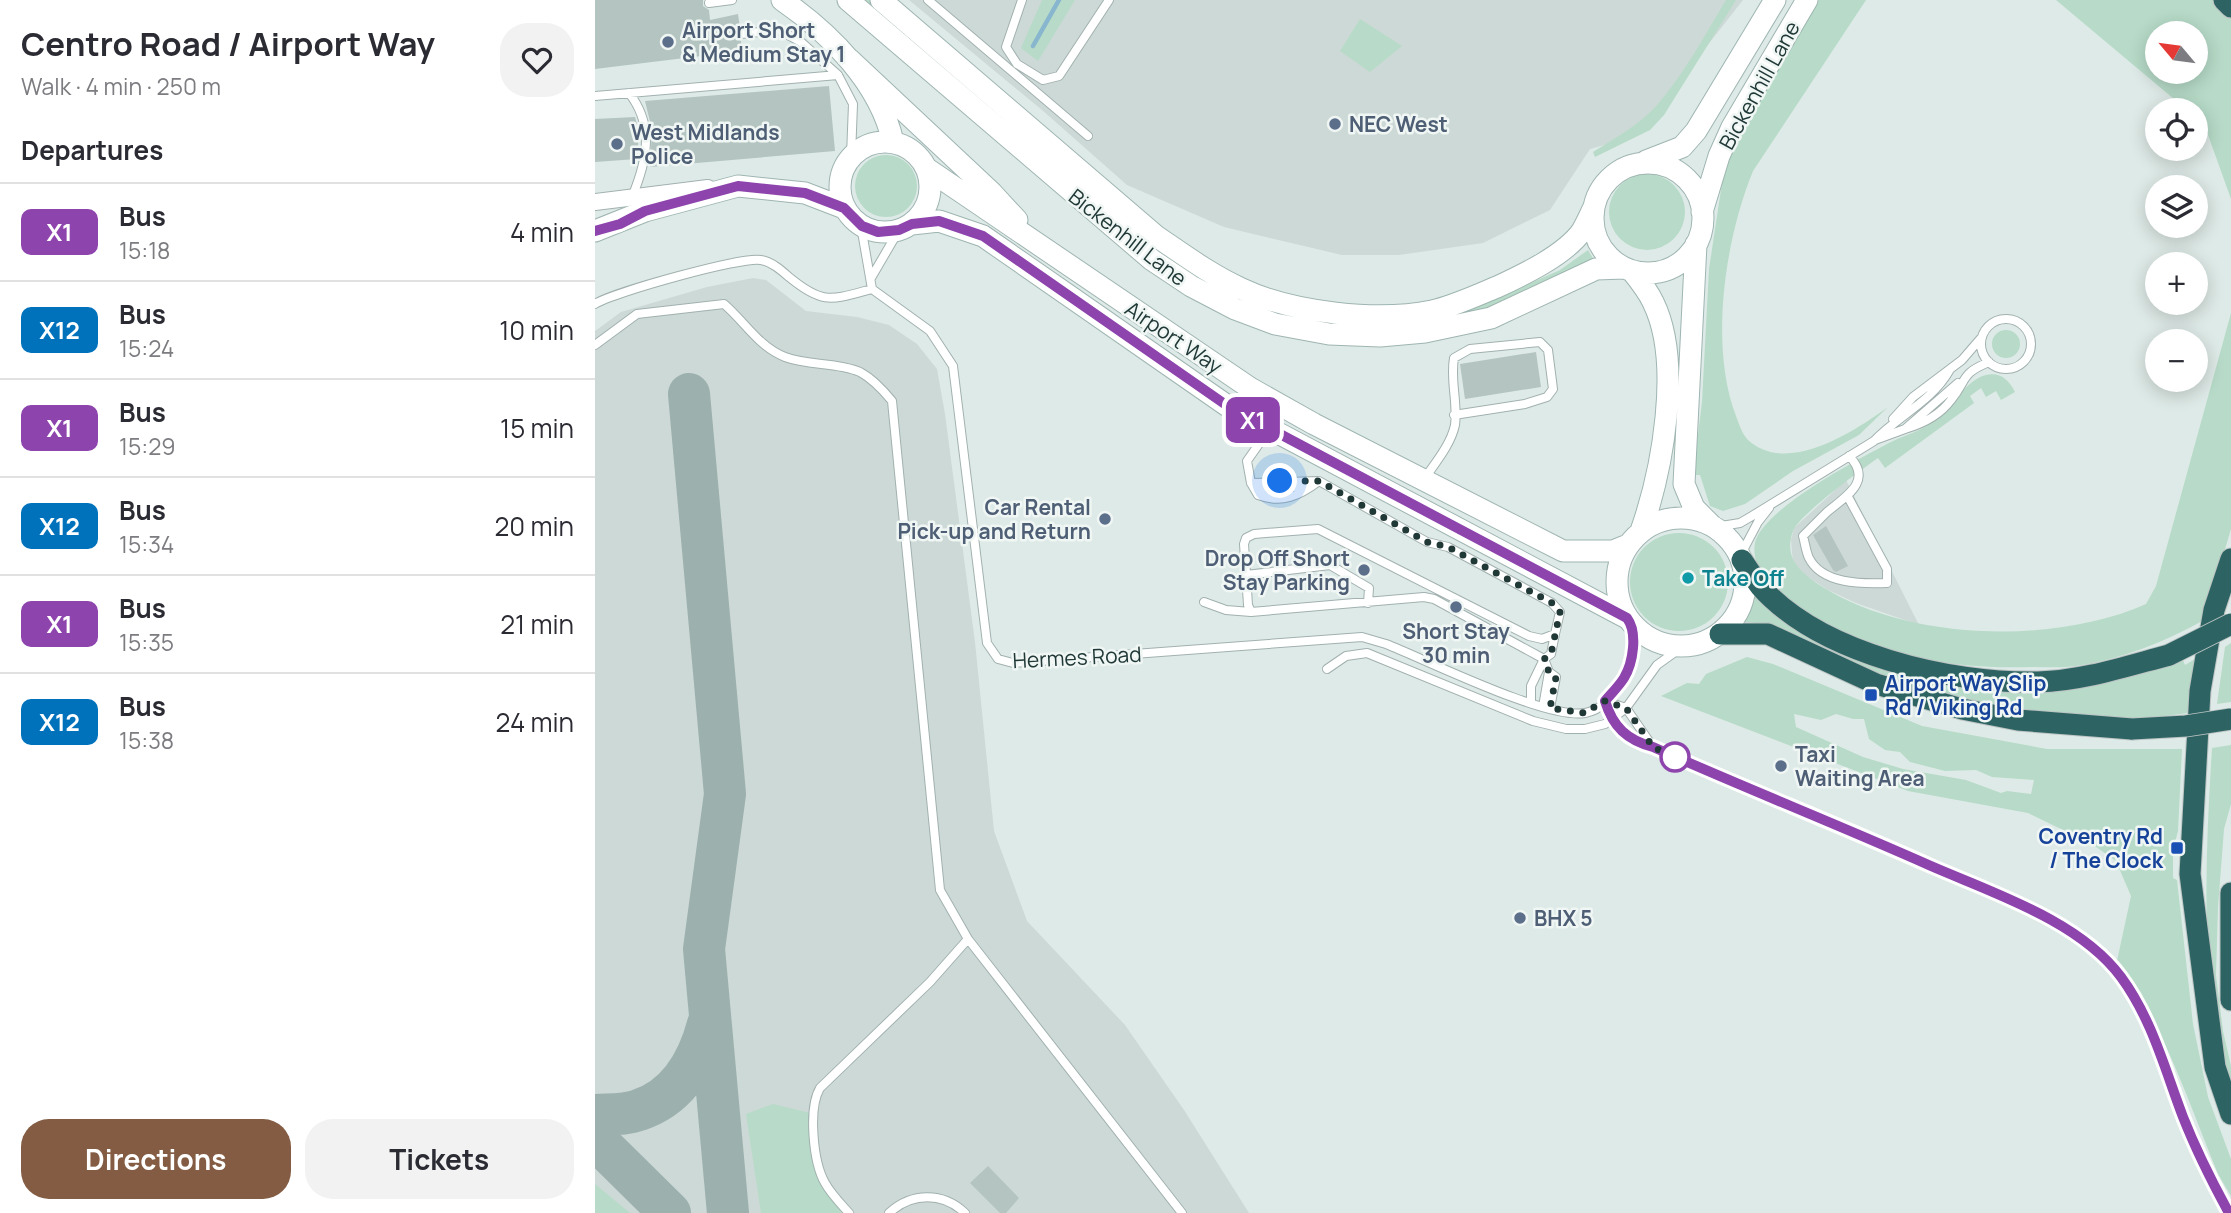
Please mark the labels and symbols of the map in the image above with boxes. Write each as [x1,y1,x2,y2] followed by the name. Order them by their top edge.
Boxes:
[682,16,845,68] place label: Airport Short & Medium Stay 1
[1712,16,1806,154] street label: Bickenhill Lane
[2145,21,2209,84] north arrow
[660,34,676,50] marker: Airport Short & Medium Stay 1
[1349,110,1448,138] place label: NEC West
[1327,116,1343,132] marker: NEC West
[631,118,780,170] place label: West Midlands Police
[609,136,625,152] marker: West Midlands Police
[1063,182,1193,292] street label: Bickenhill Lane
[1120,294,1228,380] street label: Airport Way
[1221,397,1285,443] line badge: X1
[1262,463,1297,498] your location
[897,493,1091,545] place label: Car Rental Pick-up and Return
[1097,511,1113,527] marker: Car Rental Pick-up and Return
[1205,544,1350,596] place label: Drop Off Short Stay Parking
[1356,562,1372,578] marker: Drop Off Short Stay Parking
[1702,564,1784,592] place label: Take Off
[1680,570,1696,586] marker: Take Off
[1448,599,1464,615] marker: Short Stay 30 min
[1402,617,1510,669] place label: Short Stay 30 min
[1012,640,1142,674] street label: Hermes Road
[1885,669,2046,721] place label: Airport Way Slip Rd / Viking Rd
[1863,687,1879,703] marker: Airport Way Slip Rd / Viking Rd
[1795,740,1925,792] place label: Taxi Waiting Area
[1660,742,1690,772] unlabelled marker
[1773,758,1789,774] marker: Taxi Waiting Area
[2038,822,2164,874] place label: Coventry Rd / The Clock
[2169,840,2185,856] marker: Coventry Rd / The Clock
[1534,904,1593,932] place label: BHX 5
[1512,910,1528,926] marker: BHX 5

